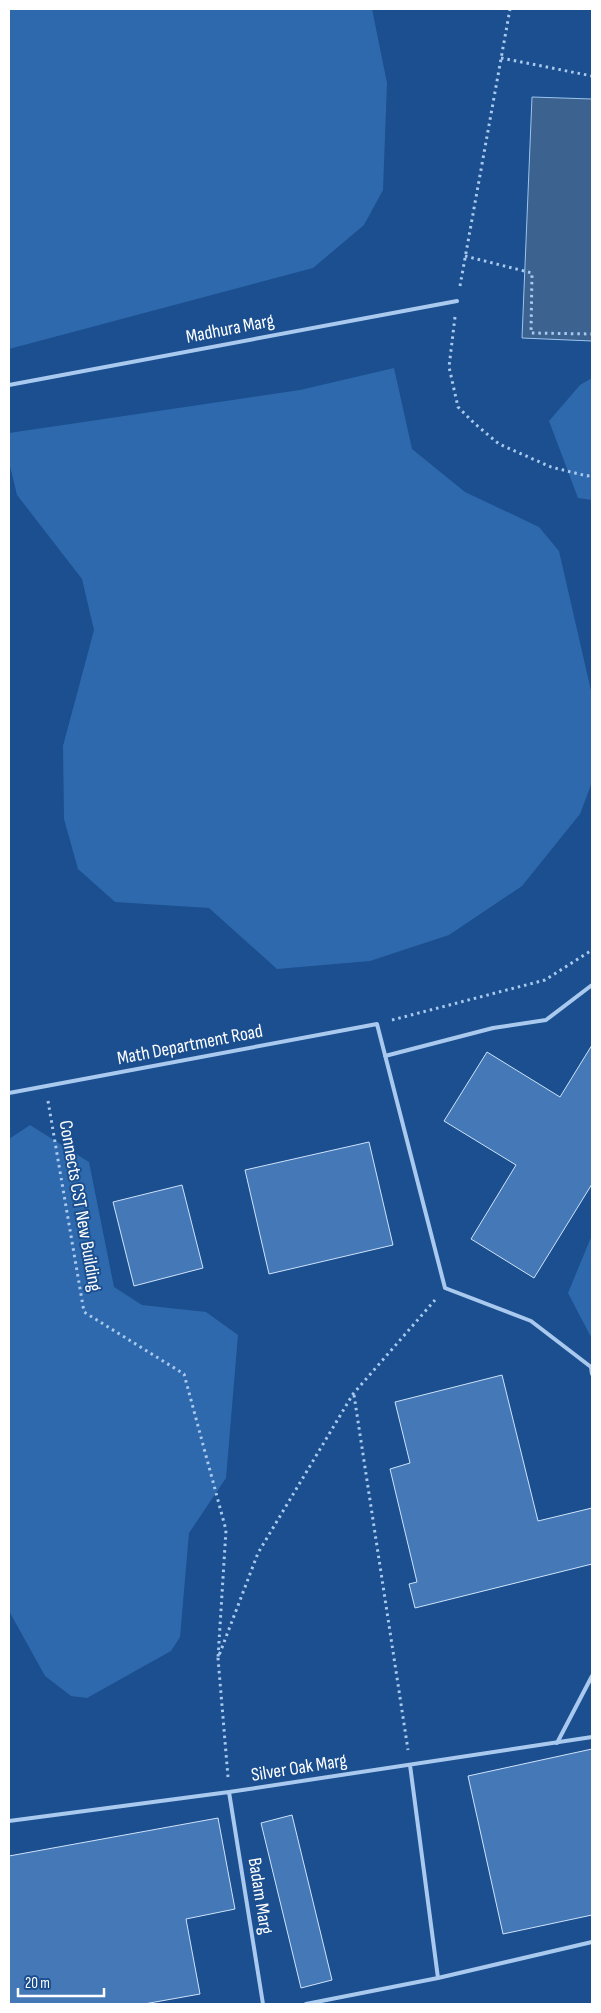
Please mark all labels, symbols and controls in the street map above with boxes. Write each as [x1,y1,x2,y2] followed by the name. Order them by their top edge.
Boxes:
[184,309,276,349] street label: Madhura Marg
[115,1020,265,1070] street label: Math Department Road
[54,1119,106,1294] street label: Connects CST New Building
[250,1749,349,1787] street label: Silver Oak Marg
[243,1856,277,1936] street label: Badam Marg
[18,1966,104,1998] scale bar
[25,1974,50,1993] text: 20 m

